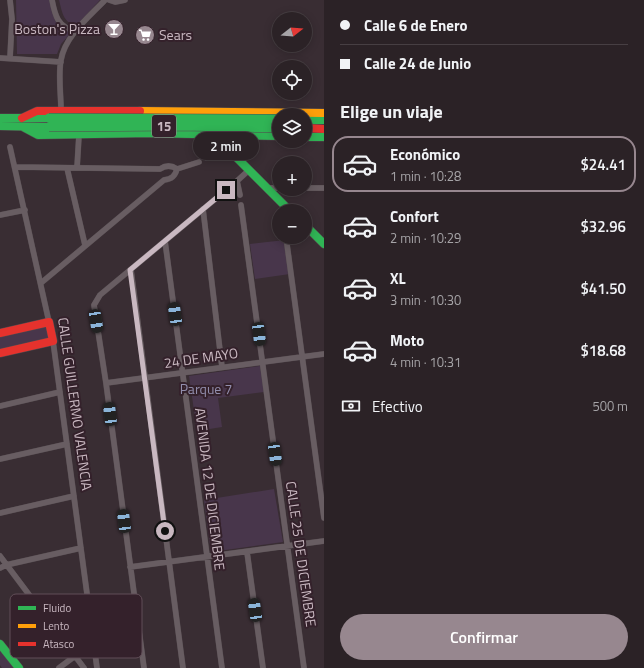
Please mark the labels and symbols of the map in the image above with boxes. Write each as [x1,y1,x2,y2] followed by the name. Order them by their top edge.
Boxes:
[272,12,312,52] north arrow
[14,18,100,39] place label: Boston's Pizza
[103,18,125,40] bar icon: Boston's Pizza
[134,24,156,46] supermarket icon: Sears
[159,24,192,45] place label: Sears
[152,115,176,137] road number: 15
[193,132,259,160] callout: 2 min
[217,181,235,199] route end
[167,301,183,327] car
[88,308,104,334] car
[53,316,98,492] street label: CALLE GUILLERMO VALENCIA
[252,321,266,347] car
[163,342,239,373] street label: 24 DE MAYO
[180,378,232,399] park label: Parque 7
[103,401,117,427] car
[190,406,231,572] street label: AVENIDA 12 DE DICIEMBRE
[267,441,283,467] car
[281,480,322,628] street label: CALLE 25 DE DICIEMBRE
[117,508,131,534] car
[156,522,174,540] route start
[10,594,142,658] legend
[247,597,263,623] car
[43,600,71,616] text: Fluido
[43,618,70,634] text: Lento
[43,636,75,652] text: Atasco

